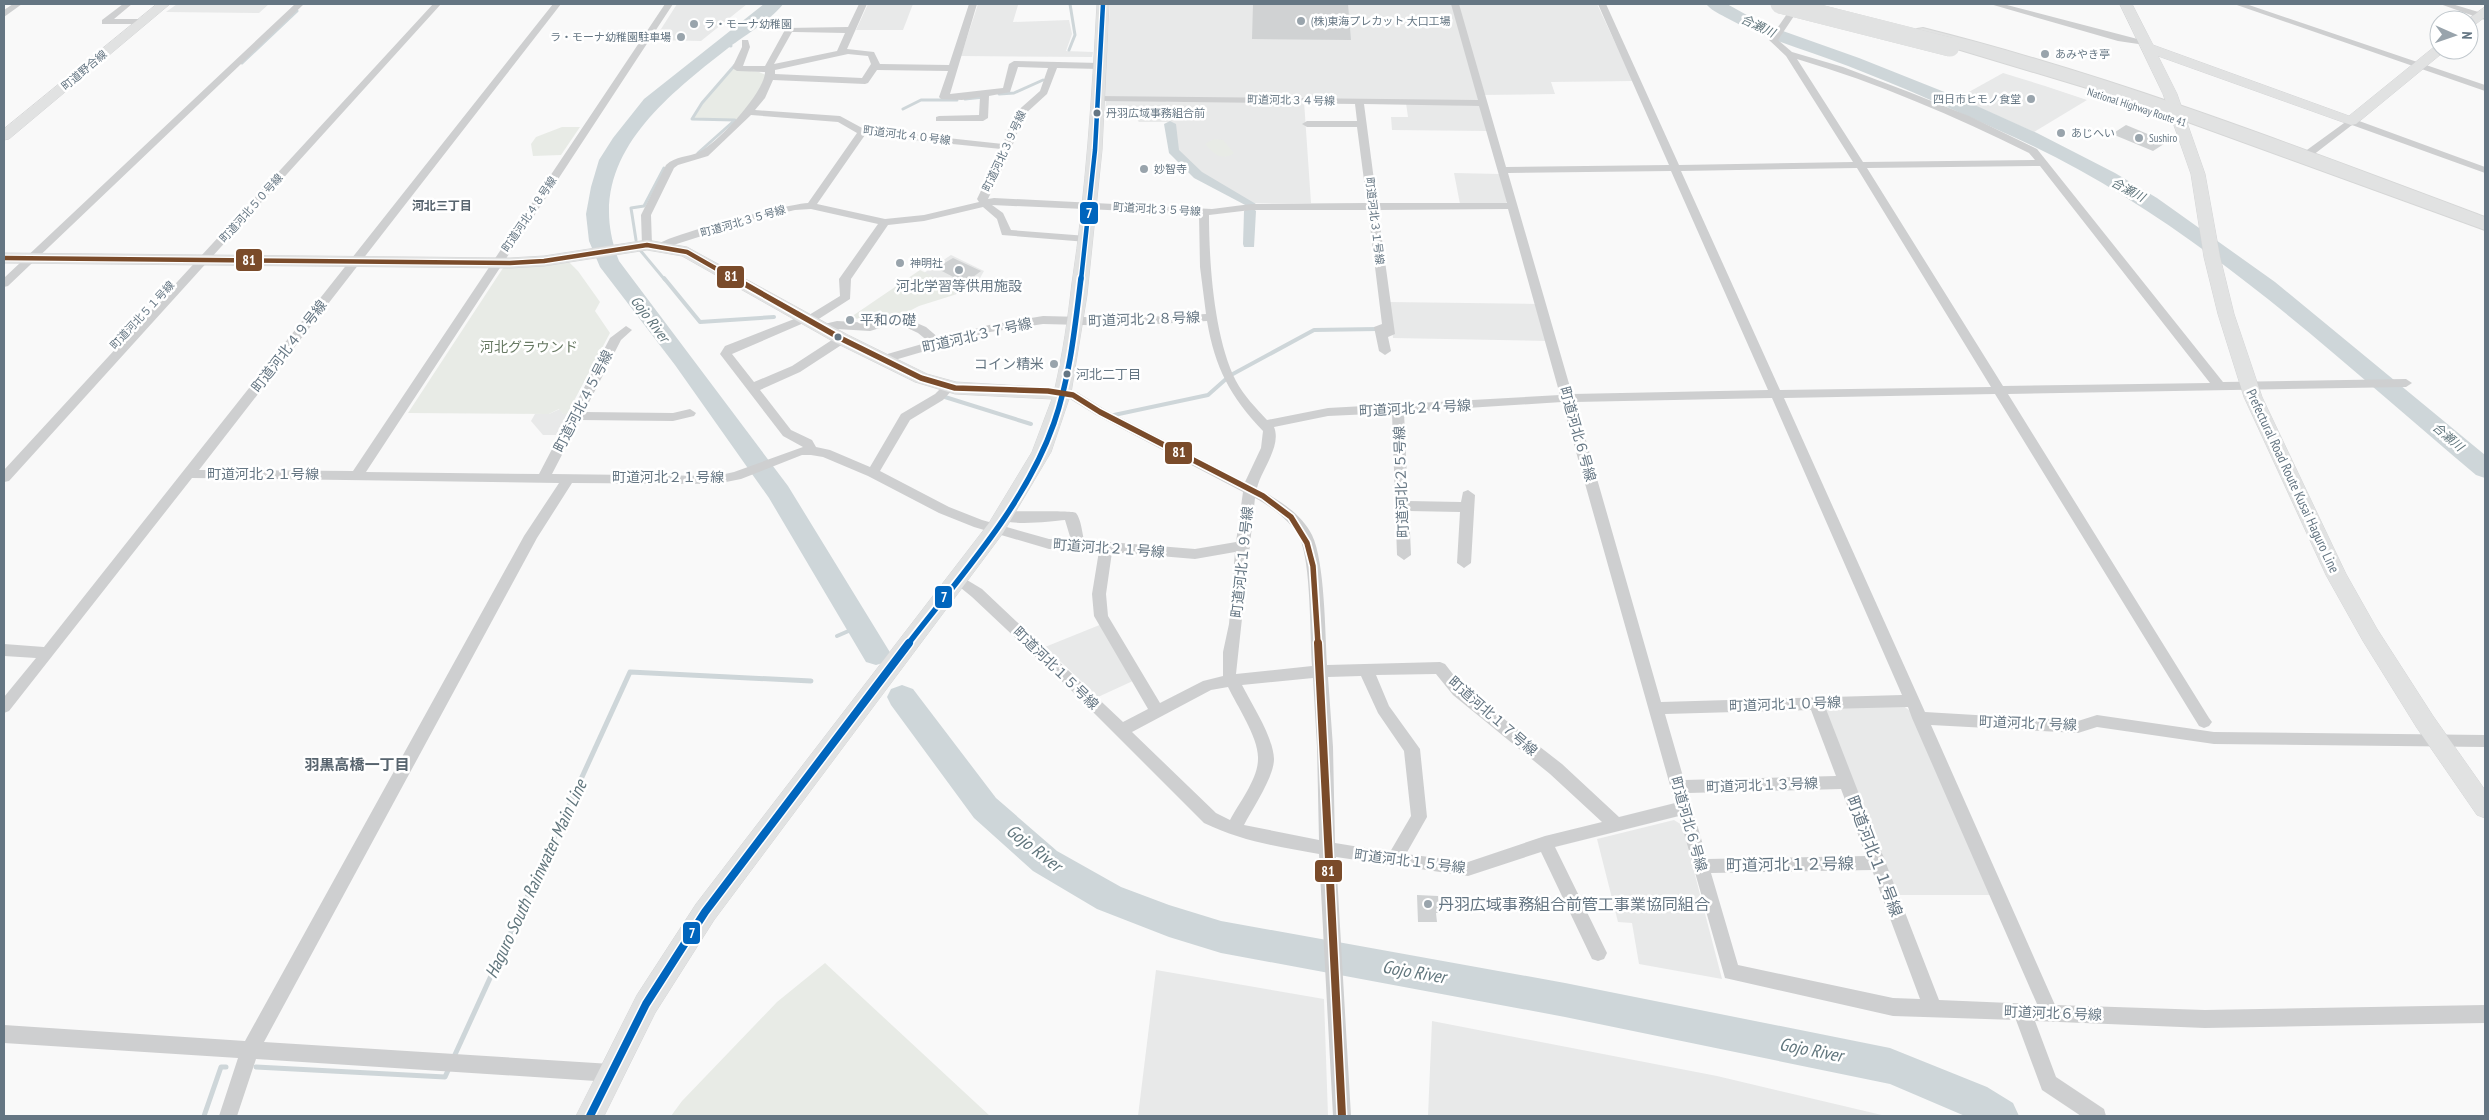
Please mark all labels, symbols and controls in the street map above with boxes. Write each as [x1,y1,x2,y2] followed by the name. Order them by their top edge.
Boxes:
[2429,10,2479,60] north arrow
[1739,11,1780,41] water label: 合瀬川
[1311,14,1450,28] place label: (株)東海プレカット 大口工場
[1295,15,1307,27] marker: (株)東海プレカット 大口工場
[704,17,792,31] place label: ラ・モーナ幼稚園
[688,18,700,30] marker: ラ・モーナ幼稚園
[550,30,671,44] place label: ラ・モーナ幼稚園駐車場
[675,31,687,43] marker: ラ・モーナ幼稚園駐車場
[2458,31,2476,40] text: N
[58,47,110,93] street label: 町道野合線
[2055,47,2110,61] place label: あみやき亭
[2039,48,2051,60] marker: あみやき亭
[2086,84,2188,130] street label: National Highway Route 41
[1247,92,1335,108] street label: 町道河北３４号線
[1933,92,2021,106] place label: 四日市ヒモノ食堂
[2025,93,2037,105] marker: 四日市ヒモノ食堂
[1106,106,1205,120] place label: 丹羽広域事務組合前
[979,108,1029,194] street label: 町道河北３９号線
[1092,108,1102,118] marker: 丹羽広域事務組合前
[862,123,952,147] street label: 町道河北４０号線
[2071,126,2115,140] place label: あじへい
[2055,127,2067,139] marker: あじへい
[2149,131,2177,145] place label: Sushiro
[2133,132,2145,144] marker: Sushiro
[1154,162,1187,176] place label: 妙智寺
[1138,163,1150,175] marker: 妙智寺
[216,171,286,245] street label: 町道河北５０号線
[499,174,559,254] street label: 町道河北４８号線
[2109,174,2149,206] water label: 合瀬川
[1363,176,1387,266] street label: 町道河北３１号線
[412,198,472,213] district label: 河北三丁目
[1113,200,1201,218] street label: 町道河北３５号線
[1079,201,1099,225] line badge: 7
[699,202,787,240] street label: 町道河北３５号線
[1086,204,1093,222] text: 7
[235,248,263,272] line badge: 81
[242,251,256,269] text: 81
[910,256,943,270] place label: 神明社
[894,257,906,269] marker: 神明社
[953,264,965,276] marker: 河北学習等供用施設
[716,265,745,289] line badge: 81
[724,267,738,285] text: 81
[896,277,1022,295] place label: 河北学習等供用施設
[107,278,177,352] street label: 町道河北５１号線
[627,292,675,347] water label: Gojo River
[247,296,331,396] street label: 町道河北４９号線
[1088,308,1200,330] street label: 町道河北２８号線
[860,311,916,329] place label: 平和の礎
[844,314,856,326] marker: 平和の礎
[920,314,1034,356] street label: 町道河北３７号線
[833,332,843,342] unlabelled marker
[480,338,578,356] park label: 河北グラウンド
[550,347,616,455] street label: 町道河北４５号線
[974,355,1044,373] place label: コイン精米
[1048,358,1060,370] marker: コイン精米
[1076,366,1141,383] place label: 河北二丁目
[1062,369,1072,379] marker: 河北二丁目
[1556,384,1600,484] street label: 町道河北６号線
[2242,386,2344,576] street label: Prefectural Road Route Kusai Haguro Line
[1359,396,1471,420] street label: 町道河北２４号線
[2430,419,2468,455] water label: 合瀬川
[1390,426,1412,538] street label: 町道河北２５号線
[1164,441,1193,465] line badge: 81
[1172,443,1186,461] text: 81
[207,465,319,483] street label: 町道河北２１号線
[612,468,724,486] street label: 町道河北２１号線
[1227,505,1257,619] street label: 町道河北１９号線
[1053,535,1165,561] street label: 町道河北２１号線
[934,585,953,609] line badge: 7
[941,588,948,606] text: 7
[1009,623,1103,713] street label: 町道河北１５号線
[1445,672,1541,760] street label: 町道河北１７号線
[1729,693,1841,715] street label: 町道河北１０号線
[1979,712,2077,734] street label: 町道河北７号線
[304,755,410,774] district label: 羽黒高橋一丁目
[479,774,592,982] water label: Haguro South Rainwater Main Line
[1667,774,1711,874] street label: 町道河北６号線
[1706,774,1818,796] street label: 町道河北１３号線
[1843,793,1907,919] street label: 町道河北１１号線
[1002,819,1069,878] water label: Gojo River
[1353,845,1467,877] street label: 町道河北１５号線
[1726,853,1854,875] street label: 町道河北１２号線
[1314,859,1343,883] line badge: 81
[1321,862,1335,880] text: 81
[1438,894,1710,914] place label: 丹羽広域事務組合前管工事業協同組合
[1422,898,1434,910] marker: 丹羽広域事務組合前管工事業協同組合
[682,921,701,945] line badge: 7
[689,924,696,942] text: 7
[1381,955,1451,989] water label: Gojo River
[2004,1002,2102,1024] street label: 町道河北６号線
[1777,1032,1848,1067] water label: Gojo River

